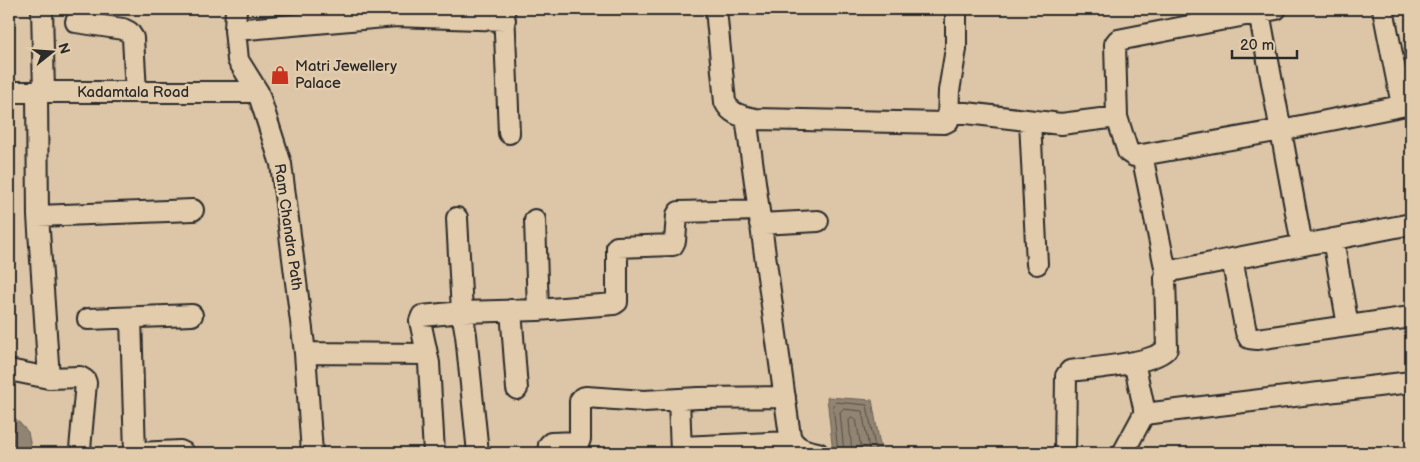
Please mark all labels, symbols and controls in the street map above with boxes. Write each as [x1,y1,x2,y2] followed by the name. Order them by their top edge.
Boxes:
[28,28,78,78] north arrow
[1232,28,1298,60] scale bar
[1240,36,1274,55] text: 20 m
[54,41,74,56] text: N
[295,57,397,93] place label: Matri Jewellery Palace
[269,64,291,86] shop icon: Matri Jewellery Palace
[77,83,189,102] street label: Kadamtala Road
[270,162,306,292] street label: Ram Chandra Path

